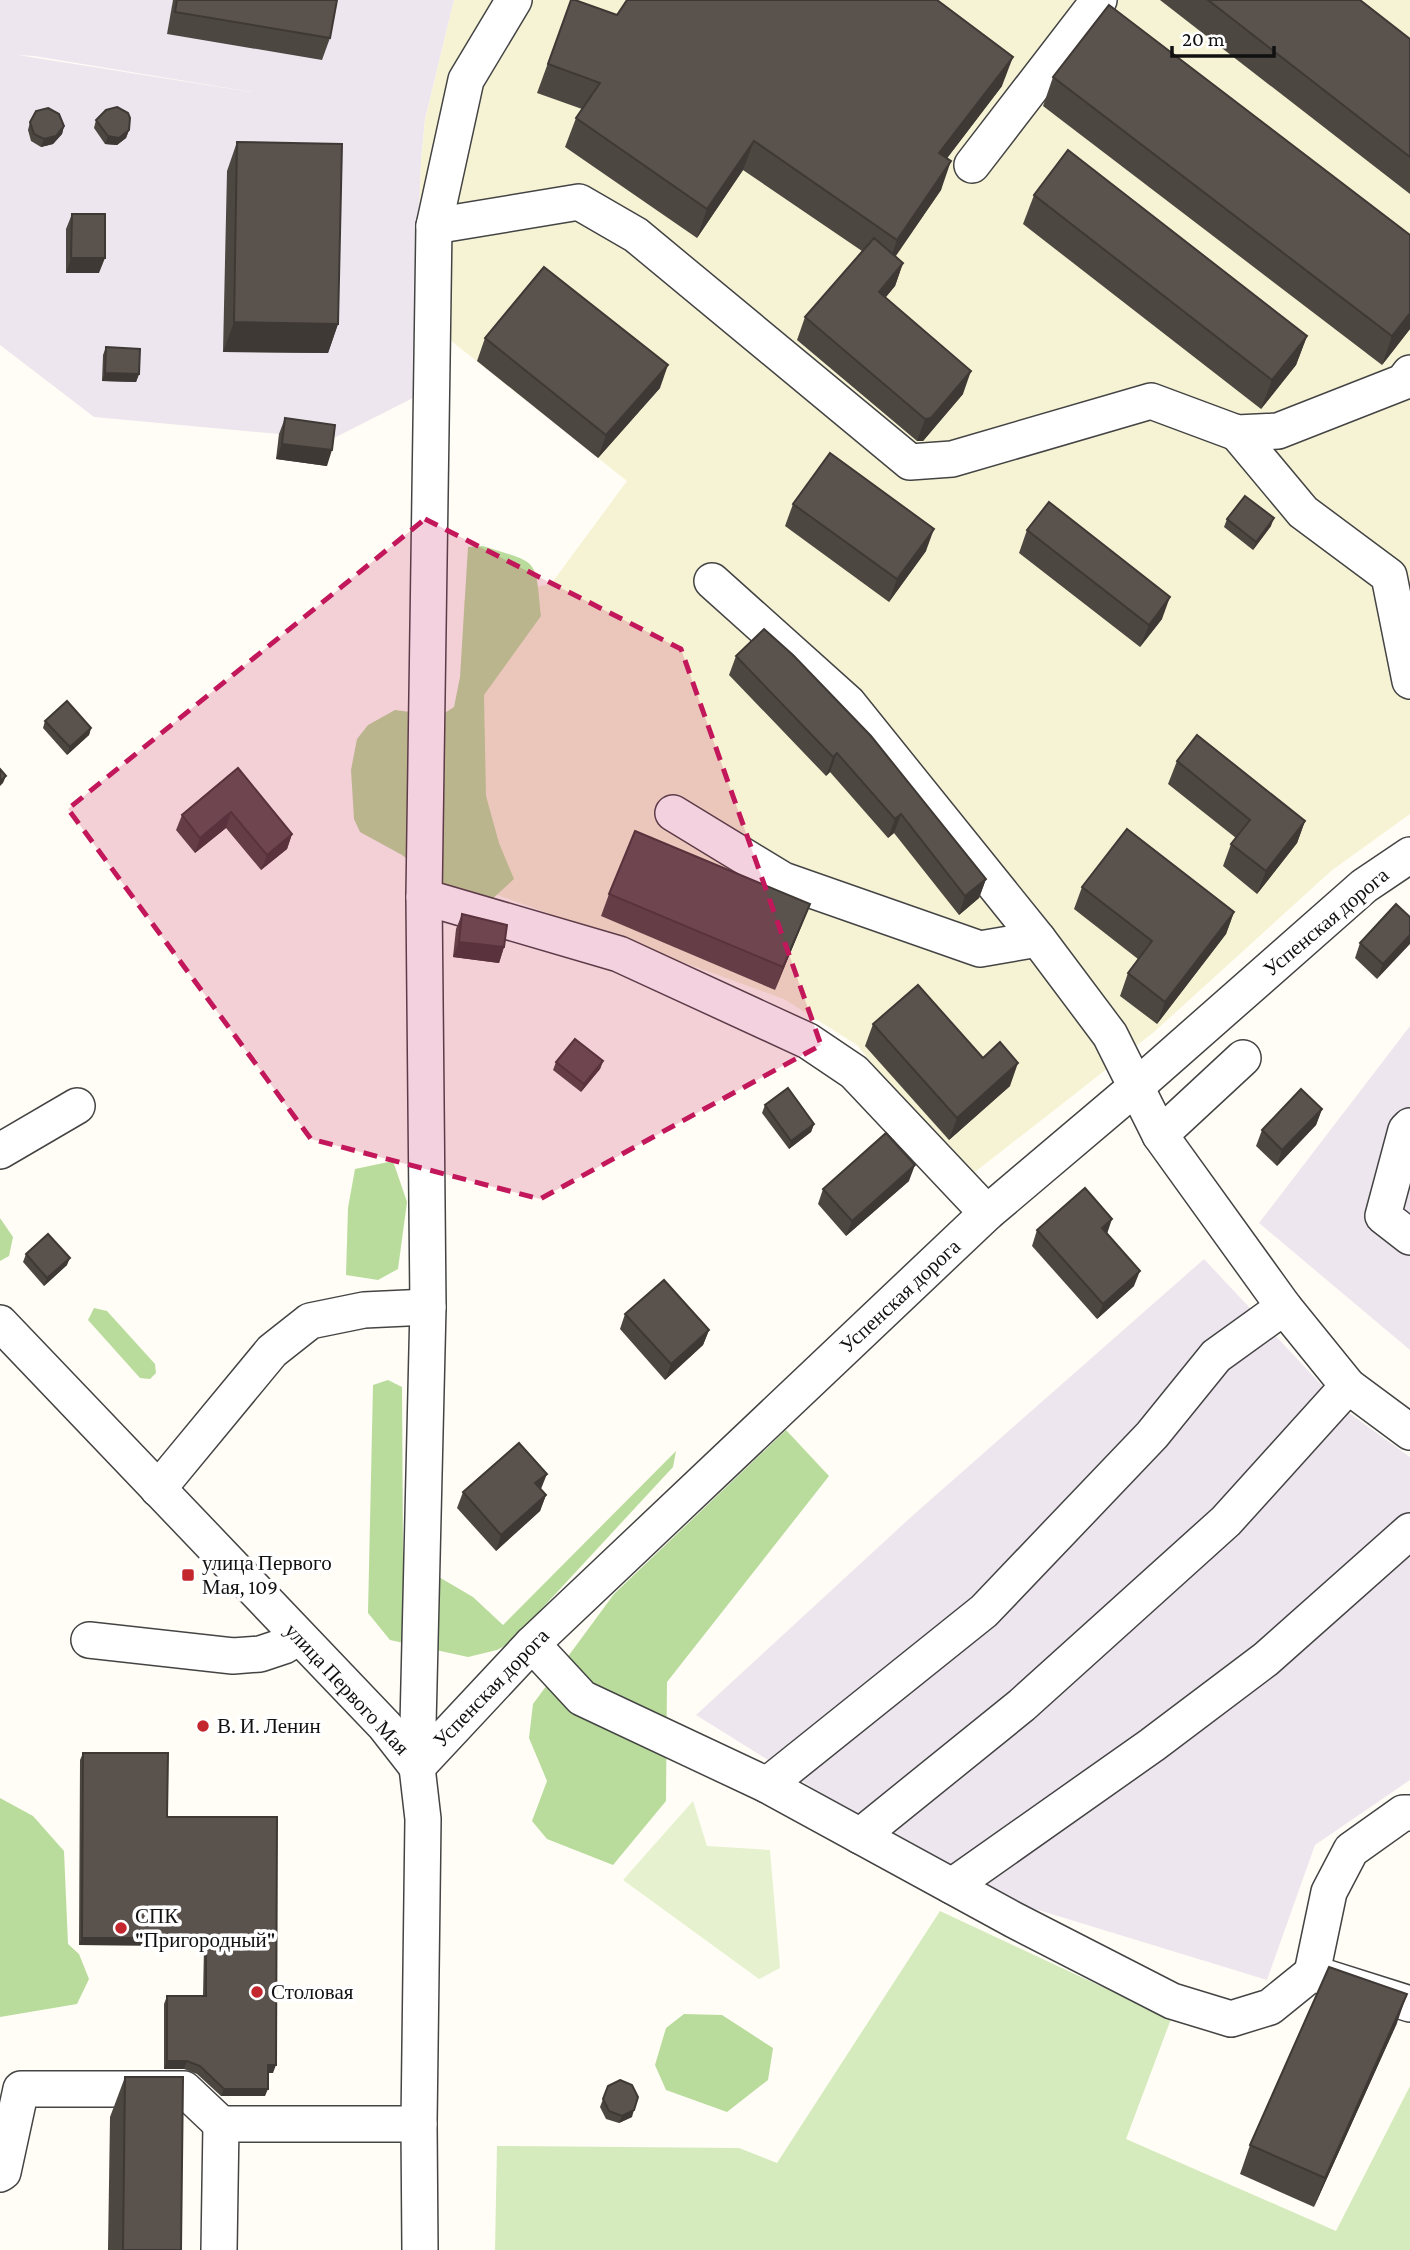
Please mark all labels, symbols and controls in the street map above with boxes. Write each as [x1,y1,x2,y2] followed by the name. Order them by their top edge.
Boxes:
[1172,14,1274,58] scale bar
[1182,27,1225,51] text: 20 m
[1259,862,1394,981] street label: Успенская дорога
[835,1234,966,1358] street label: Успенская дорога
[202,1551,332,1599] place label: улица Первого Мая, 109
[180,1567,196,1583] marker: улица Первого Мая, 109
[280,1618,414,1760] street label: улица Первого Мая
[428,1623,554,1752] street label: Успенская дорога
[217,1714,321,1738] place label: В. И. Ленин
[195,1718,211,1734] marker: В. И. Ленин
[135,1904,275,1952] place label: СПК "Пригородный"
[113,1920,129,1936] marker: СПК "Пригородный"
[271,1980,354,2004] place label: Столовая
[249,1984,265,2000] marker: Столовая

